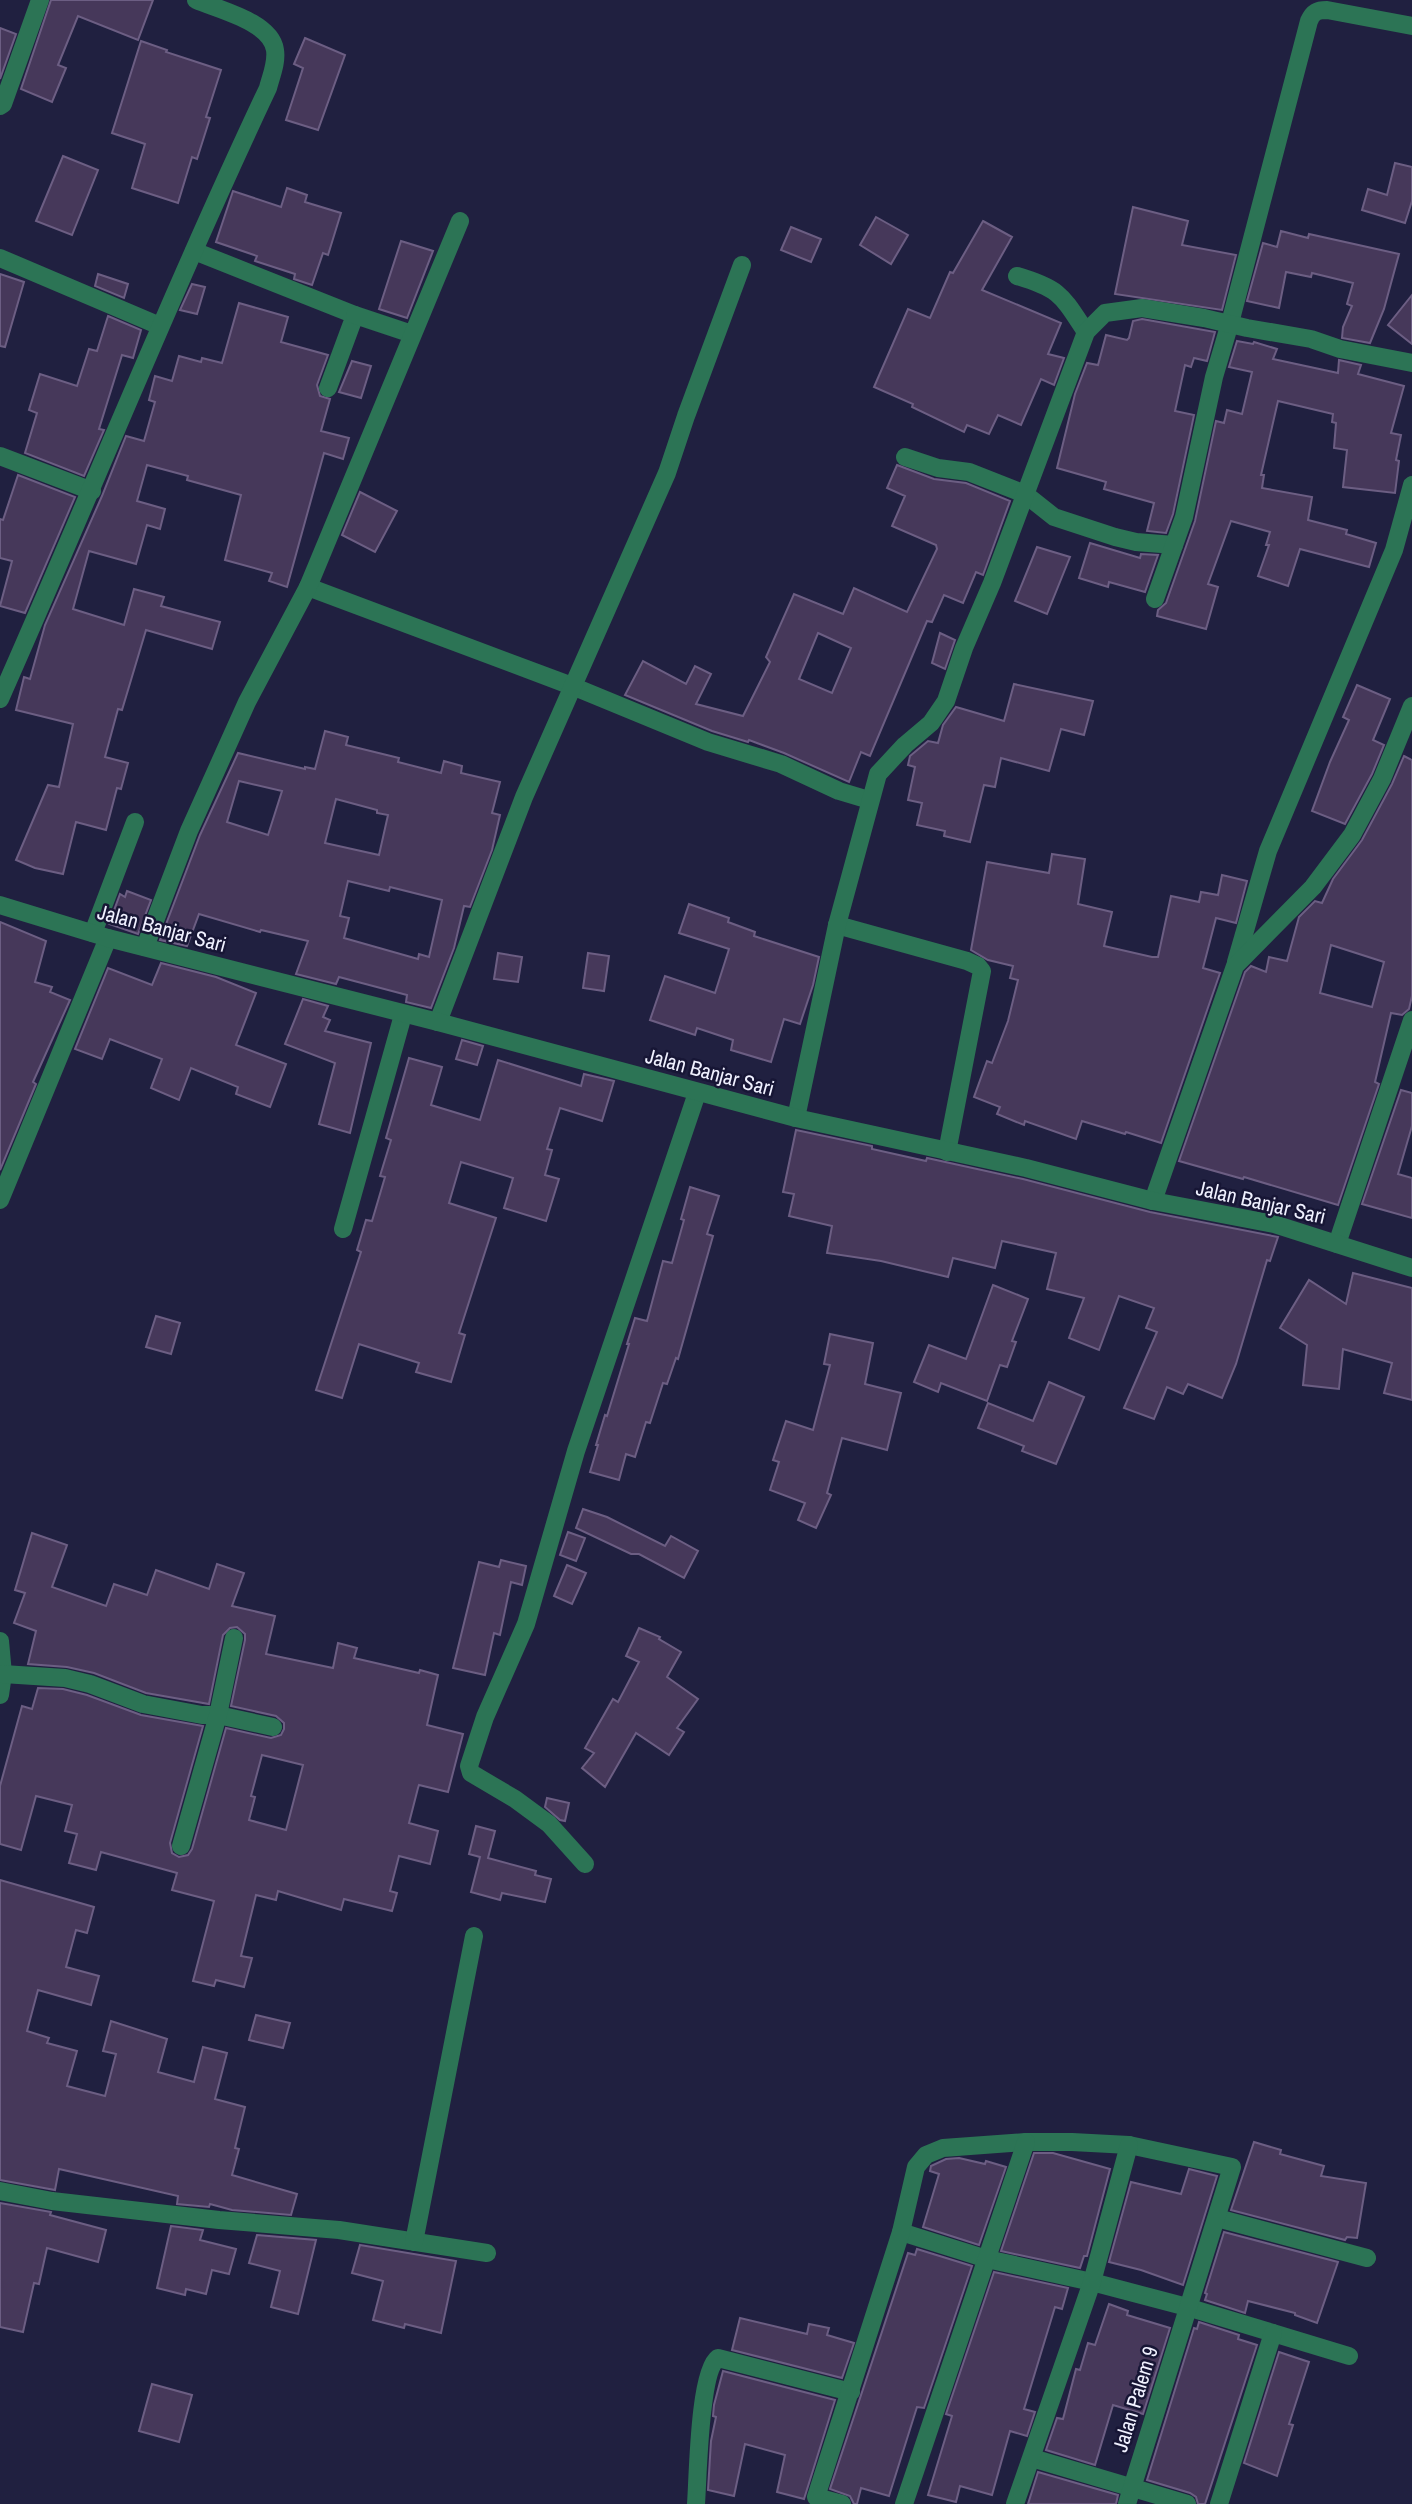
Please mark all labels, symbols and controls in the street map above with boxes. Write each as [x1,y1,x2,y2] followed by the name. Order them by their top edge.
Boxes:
[94,897,230,959] street label: Jalan Banjar Sari
[642,1041,778,1103] street label: Jalan Banjar Sari
[1193,1173,1329,1231] street label: Jalan Banjar Sari
[1105,2343,1165,2455] street label: Jalan Palem 9

